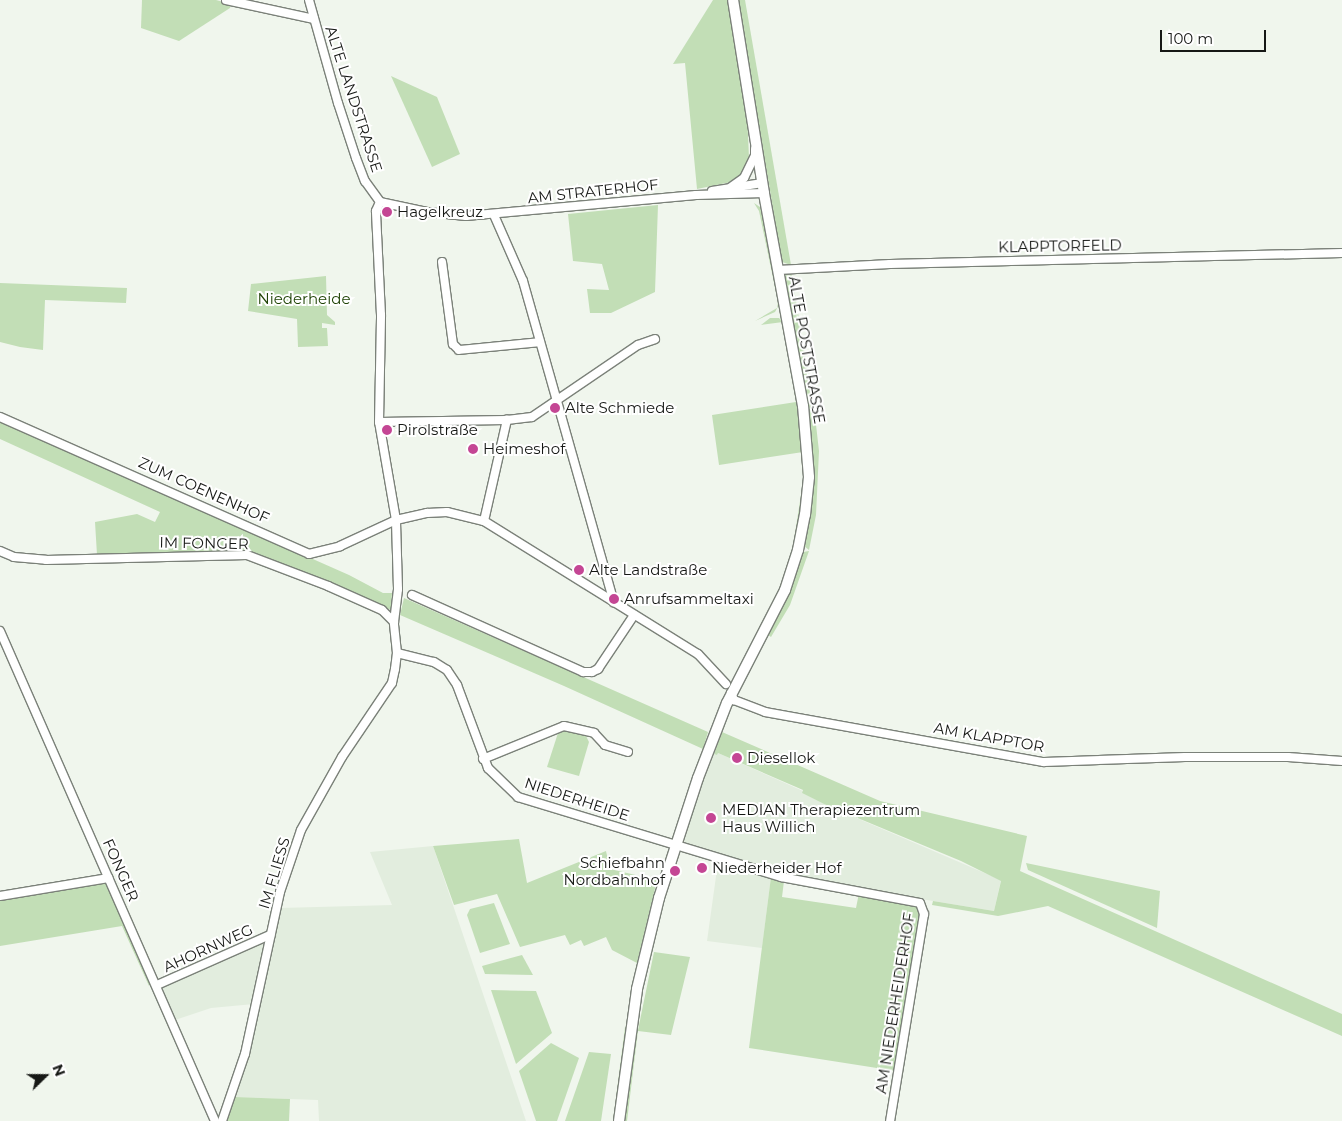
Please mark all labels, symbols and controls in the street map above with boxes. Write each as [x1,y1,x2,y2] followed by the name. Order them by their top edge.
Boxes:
[1162,20,1268,52] scale bar
[322,23,386,175] street label: ALTE LANDSTRASSE
[1168,29,1213,48] text: 100 m
[527,175,659,207] street label: AM STRATERHOF
[397,203,483,221] place label: Hagelkreuz
[381,206,393,218] marker: Hagelkreuz
[998,236,1122,256] street label: KLAPPTORFELD
[785,275,829,425] street label: ALTE POSTSTRASSE
[258,290,350,308] park label: Niederheide
[565,399,674,417] place label: Alte Schmiede
[549,402,561,414] marker: Alte Schmiede
[397,421,478,439] place label: Pirolstraße
[381,424,393,436] marker: Pirolstraße
[483,440,565,458] place label: Heimeshof
[467,443,479,455] marker: Heimeshof
[136,453,272,527] street label: ZUM COENENHOF
[159,533,249,553] street label: IM FONGER
[589,561,707,579] place label: Alte Landstraße
[573,564,585,576] marker: Alte Landstraße
[624,590,754,608] place label: Anrufsammeltaxi
[608,593,620,605] marker: Anrufsammeltaxi
[932,718,1046,756] street label: AM KLAPPTOR
[747,749,815,767] place label: Diesellok
[731,752,743,764] marker: Diesellok
[522,774,632,824] street label: NIEDERHEIDE
[722,800,920,835] place label: MEDIAN Therapiezentrum Haus Willich
[704,811,718,825] marker: MEDIAN Therapiezentrum Haus Willich
[255,835,293,911] street label: IM FLIESS
[99,836,143,904] street label: FONGER
[564,853,665,888] place label: Schiefbahn Nordbahnhof
[712,859,842,877] place label: Niederheider Hof
[696,862,708,874] marker: Niederheider Hof
[669,865,681,877] marker: Schiefbahn Nordbahnhof
[872,911,918,1095] street label: AM NIEDERHEIDERHOF
[160,920,256,976] street label: AHORNWEG
[20,1051,70,1101] north arrow
[48,1062,69,1079] text: N

